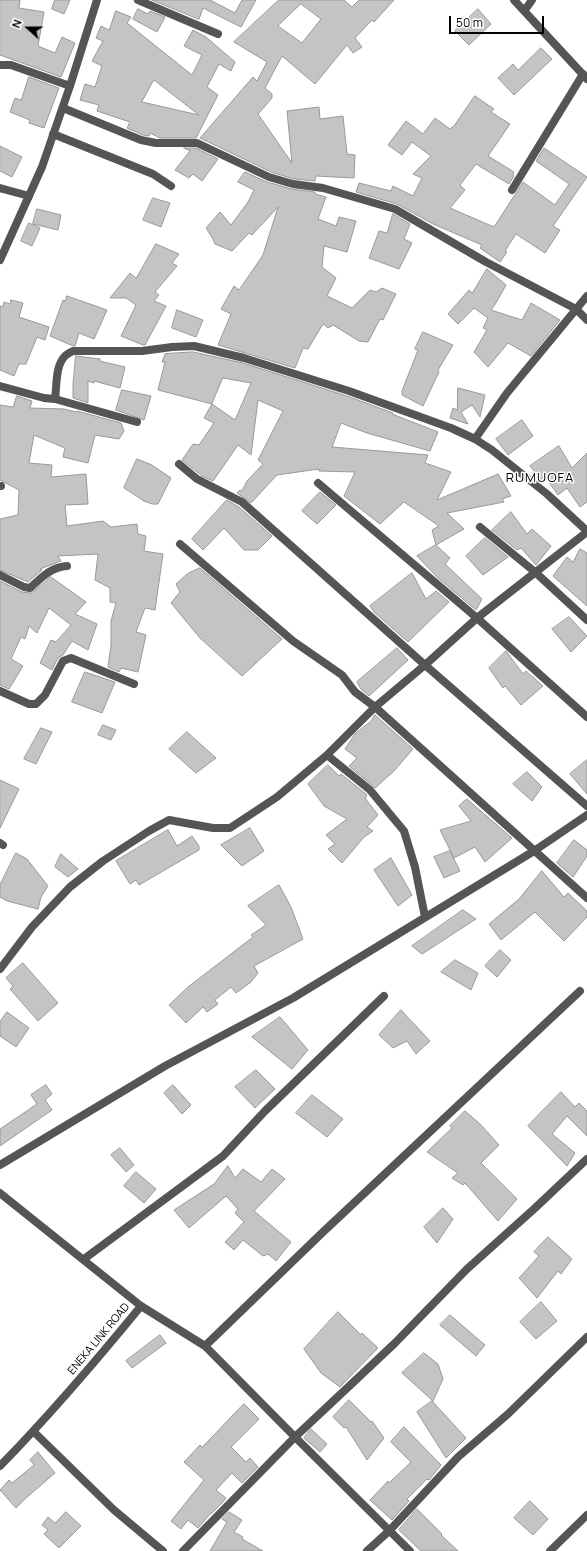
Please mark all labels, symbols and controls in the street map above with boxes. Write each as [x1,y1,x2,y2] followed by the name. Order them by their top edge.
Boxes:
[8,8,48,48] north arrow
[451,8,546,34] scale bar
[456,14,483,31] text: 50 m
[8,17,25,30] text: N
[506,470,574,486] district label: RUMUOFA
[65,1301,133,1377] street label: ENEKA LINK ROAD

